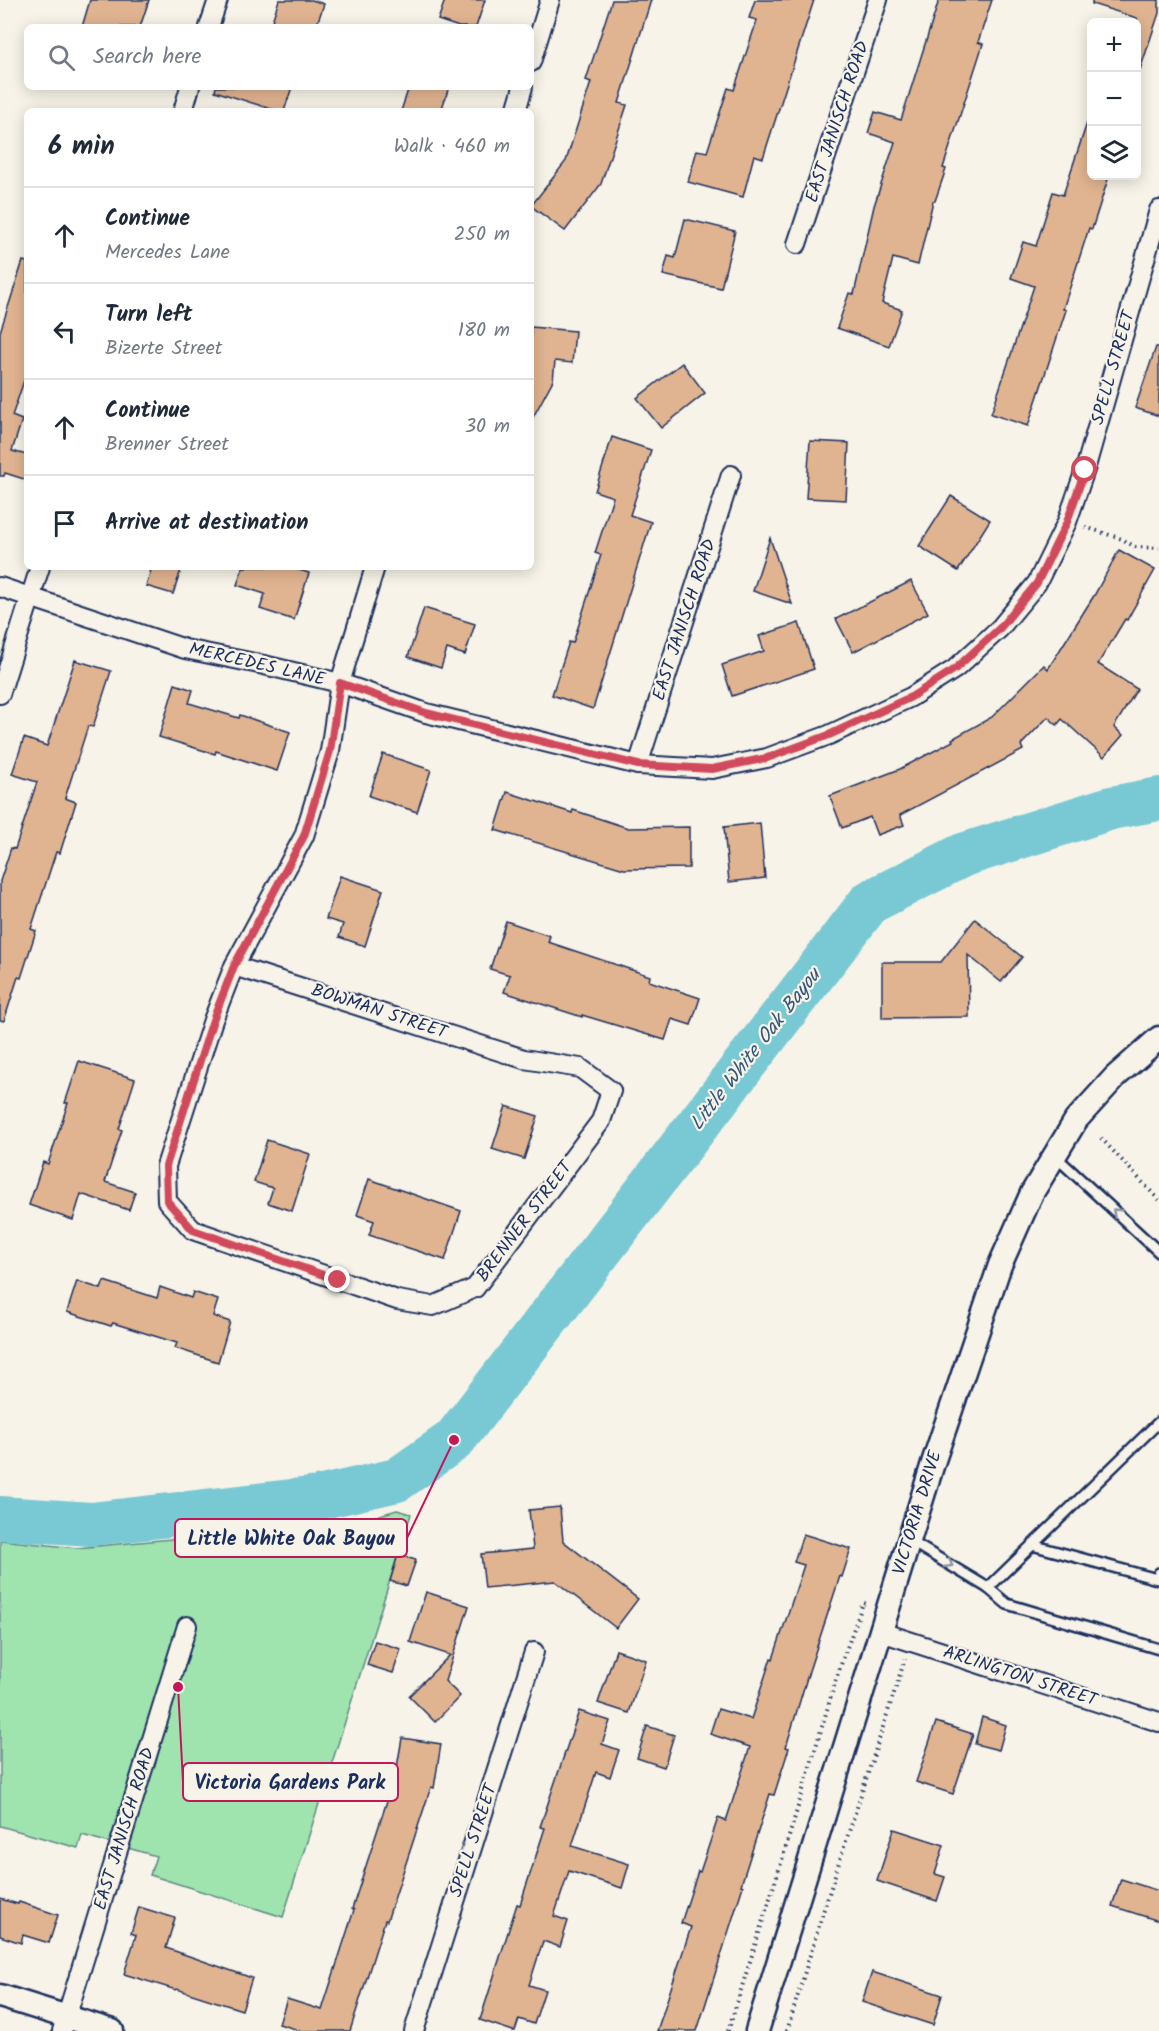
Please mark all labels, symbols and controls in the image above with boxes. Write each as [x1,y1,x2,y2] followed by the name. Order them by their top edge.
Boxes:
[1087,18,1141,180] map controls
[1087,18,1141,72] button: +
[24,24,534,90] search box
[798,37,878,207] street label: EAST JANISCH ROAD
[93,40,201,75] text: Search here
[45,41,78,74] icon: search
[1087,72,1141,126] button: −
[48,126,115,168] text: 6 min
[1087,126,1141,180] button: layers
[394,131,510,163] text: Walk · 460 m
[105,202,190,237] text: Continue
[48,219,81,252] icon: ahead
[454,219,510,251] text: 250 m
[105,237,230,269] text: Mercedes Lane
[105,298,192,333] text: Turn left
[1084,306,1144,428] street label: SPELL STREET
[48,315,81,348] icon: left
[458,315,510,347] text: 180 m
[105,333,222,365] text: Bizerte Street
[105,394,190,429] text: Continue
[48,411,81,444] icon: ahead
[465,411,510,443] text: 30 m
[105,429,229,461] text: Brenner Street
[1071,456,1097,482] route start
[105,506,308,541] text: Arrive at destination
[48,507,81,540] icon: arrive
[645,535,725,705] street label: EAST JANISCH ROAD
[186,635,328,695] street label: MERCEDES LANE
[682,960,831,1138] water label: Little White Oak Bayou
[307,976,452,1048] street label: BOWMAN STREET
[470,1154,581,1289] street label: BRENNER STREET
[1112,1209,1123,1220] one-way arrow
[324,1266,350,1292] route end
[885,1447,951,1579] street label: VICTORIA DRIVE
[175,1519,407,1557] callout: Little White Oak Bayou
[187,1524,395,1556] text: Little White Oak Bayou
[943,1557,953,1569] one-way arrow
[939,1638,1102,1716] street label: ARLINGTON STREET
[86,1744,164,1914] street label: EAST JANISCH ROAD
[183,1763,398,1801] callout: Victoria Gardens Park
[195,1768,386,1800] text: Victoria Gardens Park
[442,1780,506,1901] street label: SPELL STREET

